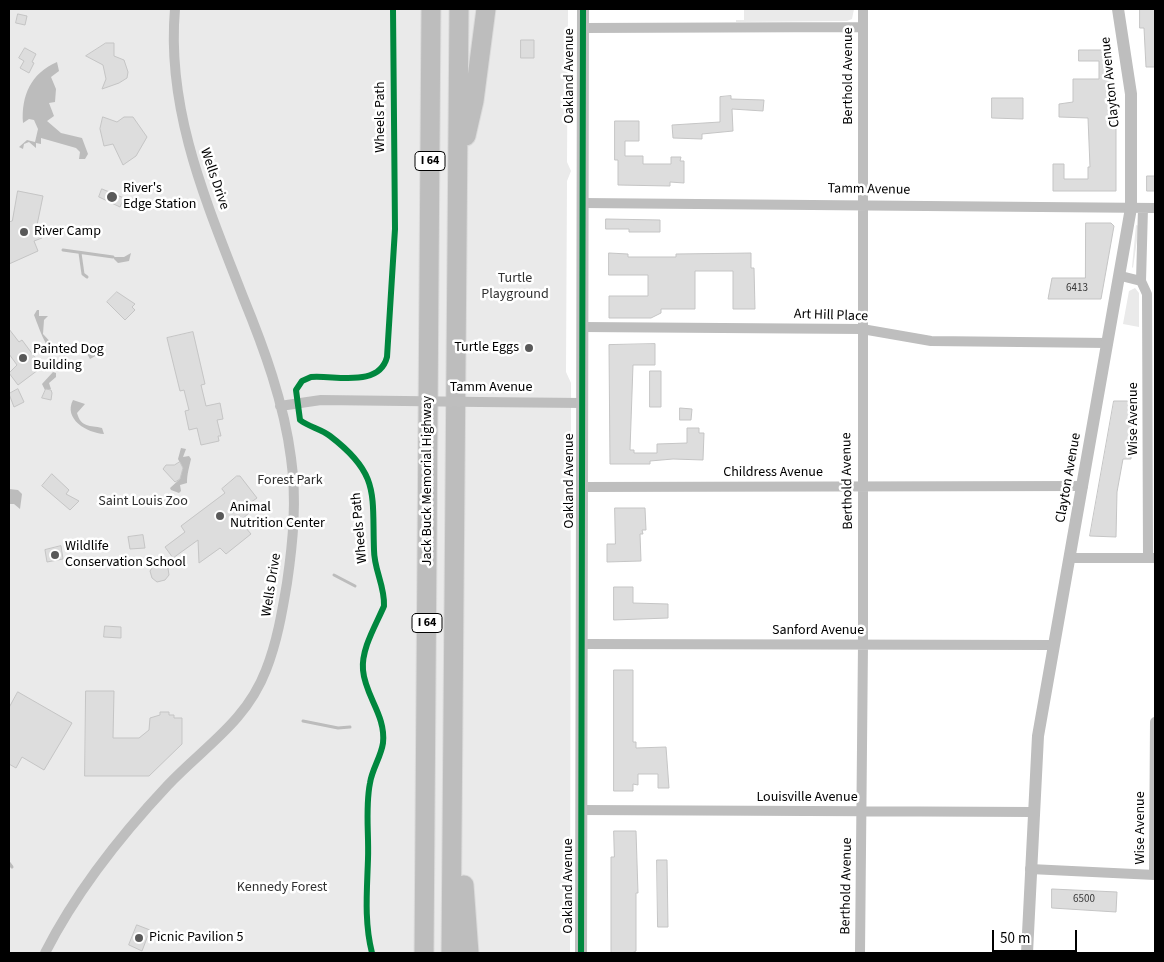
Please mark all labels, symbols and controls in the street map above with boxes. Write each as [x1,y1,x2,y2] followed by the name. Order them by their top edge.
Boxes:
[841,27,857,125] street label: Berthold Avenue
[562,28,578,124] street label: Oakland Avenue
[1098,36,1124,128] street label: Clayton Avenue
[373,81,389,153] street label: Wheels Path
[196,146,232,212] street label: Wells Drive
[415,152,445,170] road number: I 64
[123,181,196,213] place label: River's Edge Station
[828,181,910,199] street label: Tamm Avenue
[105,190,119,204] marker: River's Edge Station
[34,224,101,240] place label: River Camp
[18,226,30,238] marker: River Camp
[481,271,549,304] park label: Turtle Playground
[1066,282,1088,296] house number: 6413
[794,306,868,326] street label: Art Hill Place
[454,340,519,356] place label: Turtle Eggs
[33,342,104,374] place label: Painted Dog Building
[523,342,535,354] marker: Turtle Eggs
[17,352,29,364] marker: Painted Dog Building
[450,380,532,396] street label: Tamm Avenue
[1126,382,1142,456] street label: Wise Avenue
[420,396,436,566] street label: Jack Buck Memorial Highway
[839,432,857,530] street label: Berthold Avenue
[1053,432,1085,524] street label: Clayton Avenue
[562,433,578,529] street label: Oakland Avenue
[723,465,823,481] street label: Childress Avenue
[257,473,323,489] park label: Forest Park
[349,492,371,564] street label: Wheels Path
[98,494,188,510] park label: Saint Louis Zoo
[230,500,325,532] place label: Animal Nutrition Center
[214,510,226,522] marker: Animal Nutrition Center
[65,539,186,572] place label: Wildlife Conservation School
[49,549,61,561] marker: Wildlife Conservation School
[259,552,285,618] street label: Wells Drive
[412,614,442,632] road number: I 64
[772,623,864,639] street label: Sanford Avenue
[756,790,858,806] street label: Louisville Avenue
[1133,791,1149,865] street label: Wise Avenue
[838,837,856,935] street label: Berthold Avenue
[561,838,577,934] street label: Oakland Avenue
[237,880,327,896] park label: Kennedy Forest
[1073,893,1095,907] house number: 6500
[994,920,1079,952] scale bar
[1000,928,1030,949] text: 50 m
[149,930,243,946] place label: Picnic Pavilion 5
[133,932,145,944] marker: Picnic Pavilion 5

